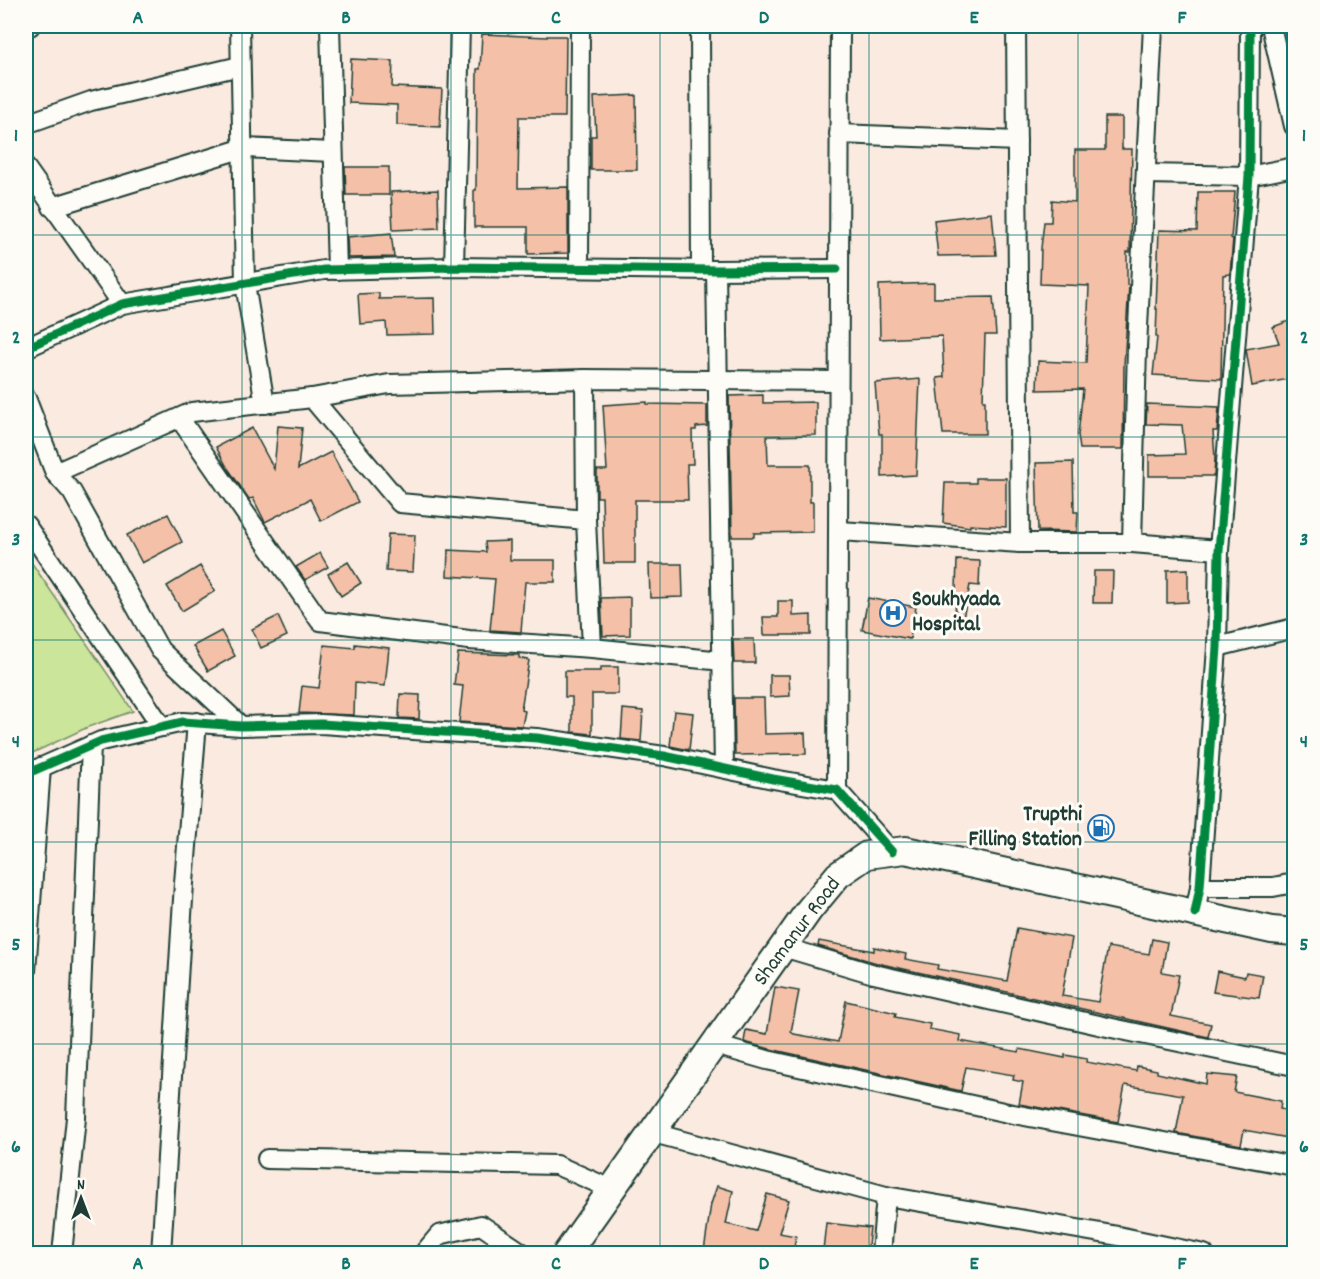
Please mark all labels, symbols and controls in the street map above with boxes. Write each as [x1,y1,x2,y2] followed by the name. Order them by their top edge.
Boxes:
[133,5,144,33] text: A
[341,5,351,33] text: B
[551,5,561,33] text: C
[759,5,770,33] text: D
[969,5,979,33] text: E
[1178,5,1188,33] text: F
[14,123,18,151] text: 1
[1302,123,1306,151] text: 1
[12,325,20,353] text: 2
[1300,325,1308,353] text: 2
[12,527,20,555] text: 3
[1300,527,1308,555] text: 3
[912,585,1001,641] place label: Soukhyada Hospital
[878,598,908,628] hospital icon: Soukhyada Hospital
[12,729,20,757] text: 4
[1300,729,1308,757] text: 4
[969,800,1082,856] place label: Trupthi Filling Station
[1086,813,1116,843] fuel station icon: Trupthi Filling Station
[747,871,849,993] street label: Shamanur Road
[11,932,21,960] text: 5
[1299,932,1309,960] text: 5
[11,1134,21,1162] text: 6
[1299,1134,1309,1162] text: 6
[51,1168,111,1228] north arrow
[77,1174,85,1197] text: N
[133,1251,144,1279] text: A
[341,1251,351,1279] text: B
[551,1251,561,1279] text: C
[759,1251,770,1279] text: D
[969,1251,979,1279] text: E
[1178,1251,1188,1279] text: F

